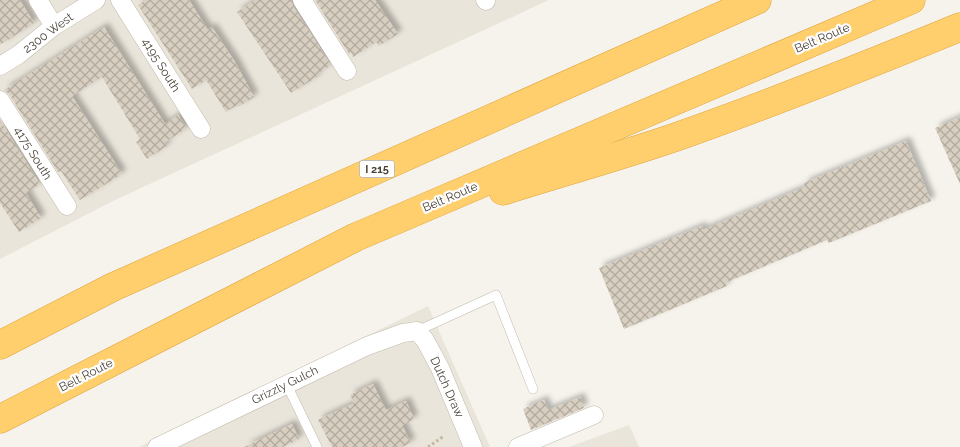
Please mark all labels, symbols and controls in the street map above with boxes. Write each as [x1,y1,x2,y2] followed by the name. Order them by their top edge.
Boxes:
[20,10,76,56] street label: 2300 West
[792,20,852,56] street label: Belt Route
[139,35,183,95] street label: 4195 South
[11,124,55,182] street label: 4175 South
[360,160,394,178] road number: I 215
[420,179,480,215] street label: Belt Route
[427,354,467,420] street label: Dutch Draw
[57,356,115,394] street label: Belt Route
[250,363,320,407] street label: Grizzly Gulch

